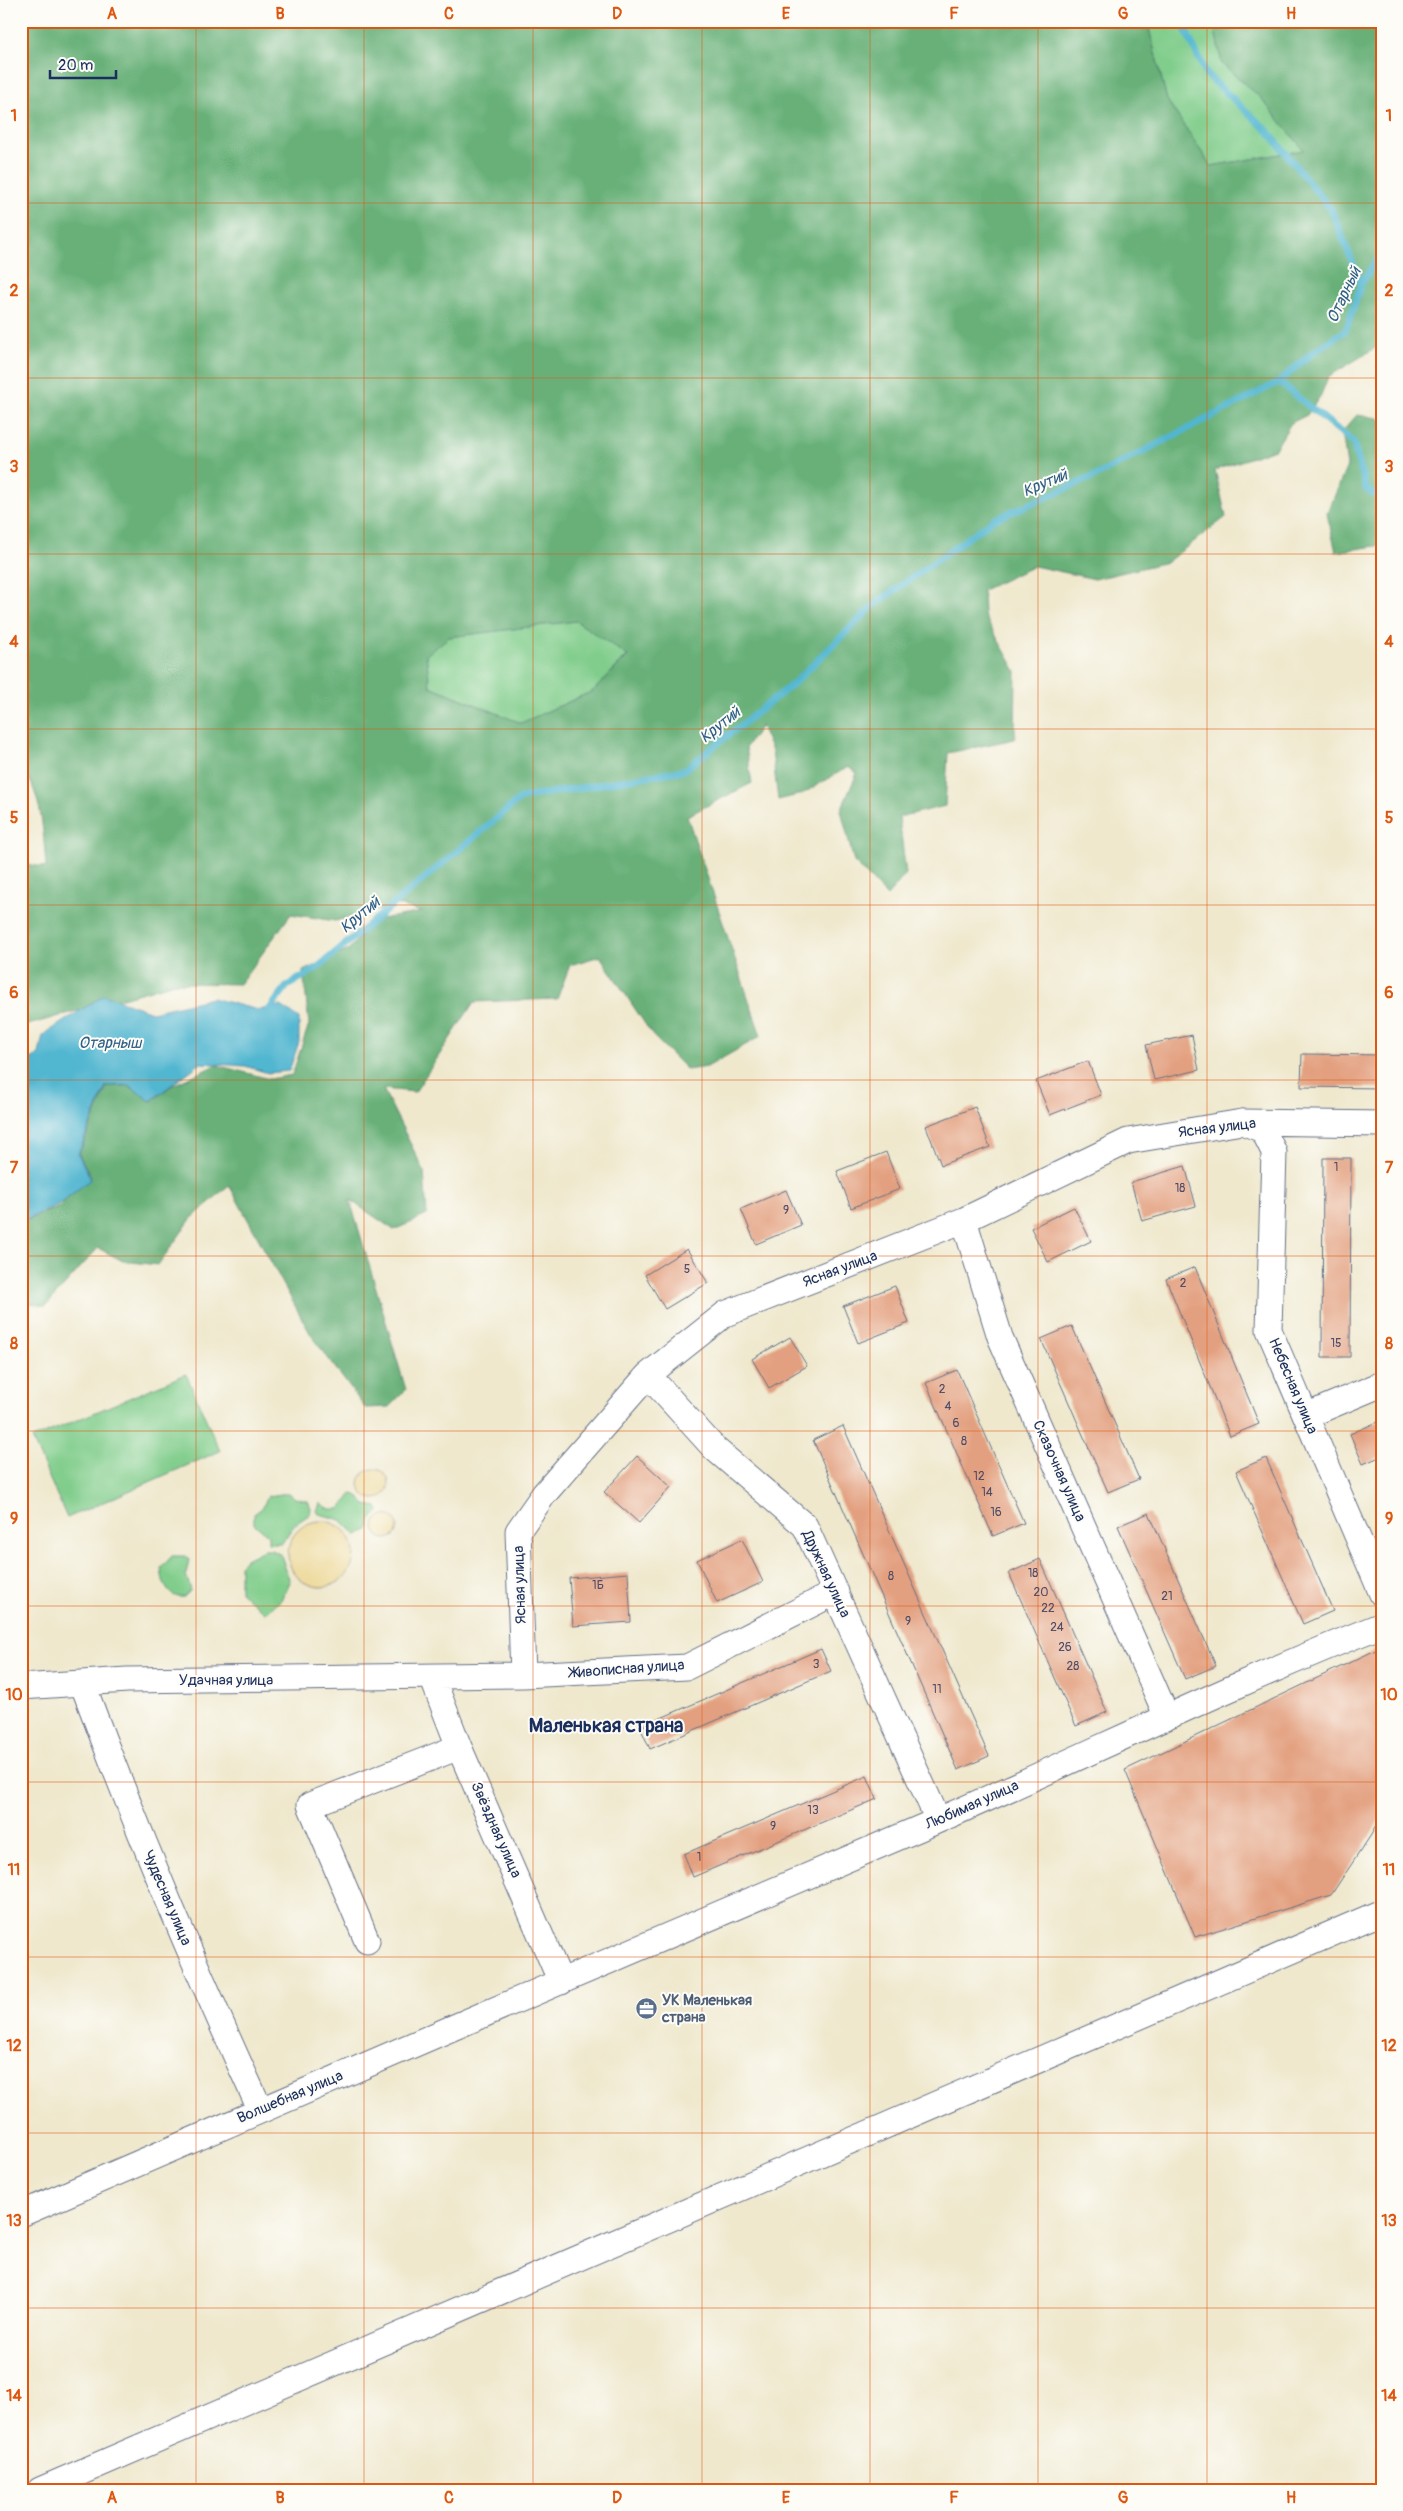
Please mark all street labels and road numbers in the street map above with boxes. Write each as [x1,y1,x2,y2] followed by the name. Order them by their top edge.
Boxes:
[1177,1114,1257,1142] street label: Ясная улица
[800,1246,880,1292] street label: Ясная улица
[1264,1335,1322,1437] street label: Небесная улица
[1028,1417,1090,1525] street label: Сказочная улица
[797,1526,855,1621] street label: Дружная улица
[509,1545,531,1625] street label: Ясная улица
[567,1656,685,1683] street label: Живописная улица
[179,1671,273,1690] street label: Удачная улица
[921,1776,1022,1835] street label: Любимая улица
[466,1779,526,1881] street label: Звёздная улица
[138,1848,196,1948] street label: Чудесная улица
[234,2066,346,2128] street label: Волшебная улица

